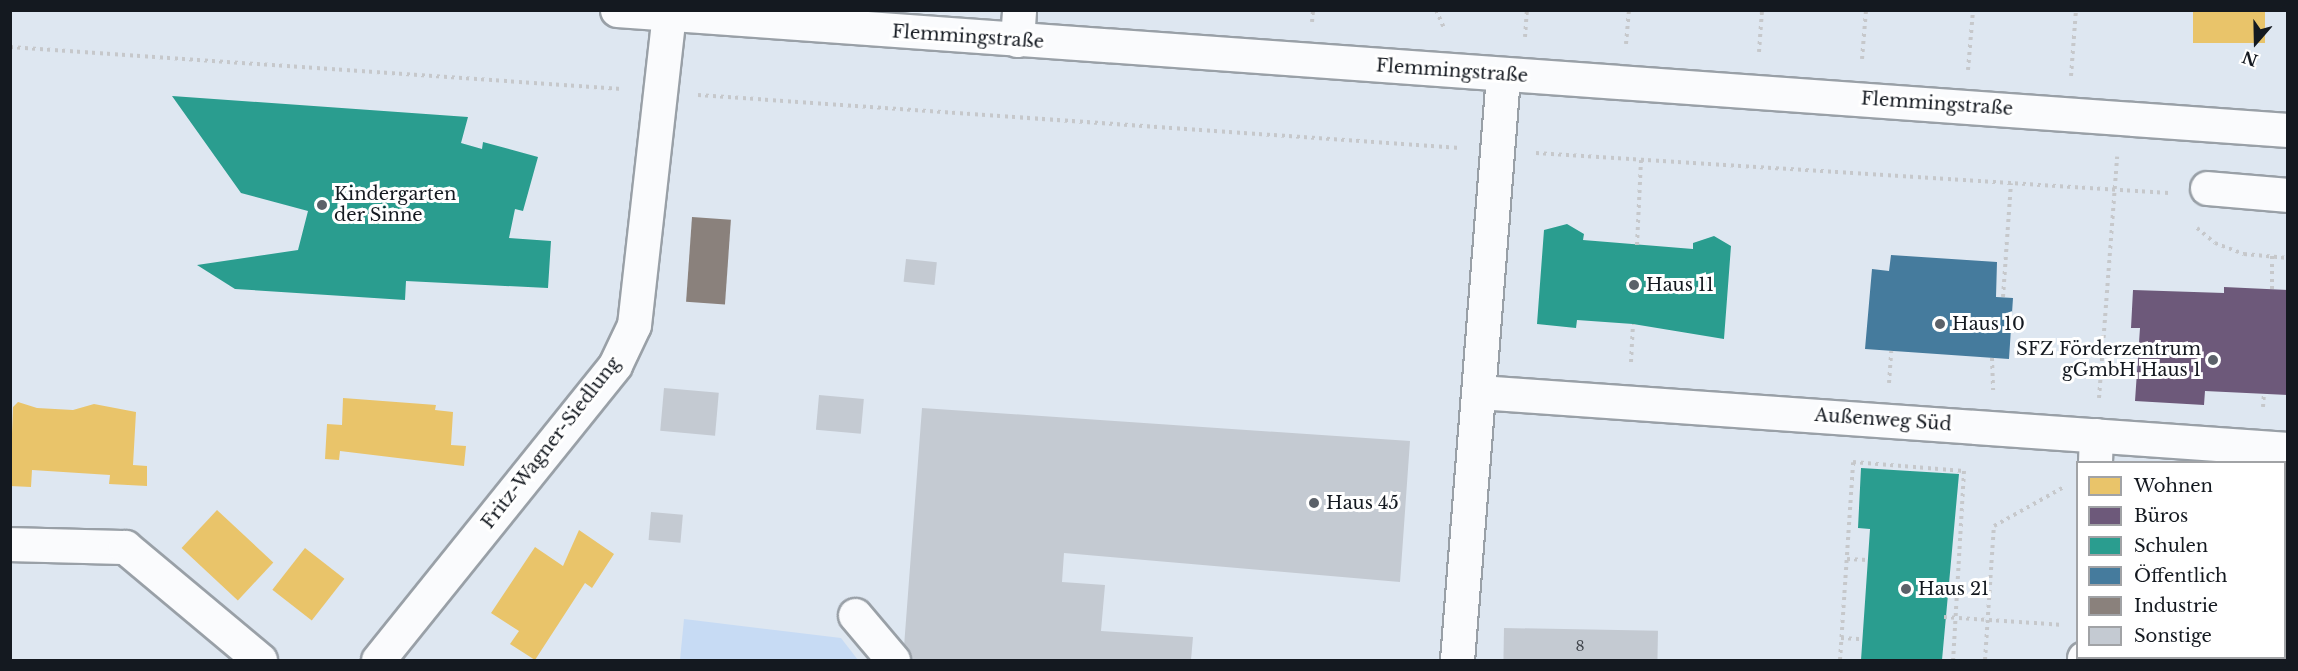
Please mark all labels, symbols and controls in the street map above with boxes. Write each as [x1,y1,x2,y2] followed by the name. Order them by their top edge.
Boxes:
[2226,12,2286,72] north arrow
[891,21,1045,53] street label: Flemmingstraße
[2239,47,2260,71] text: N
[1375,55,1529,87] street label: Flemmingstraße
[1860,88,2014,120] street label: Flemmingstraße
[334,184,456,226] place label: Kindergarten der Sinne
[315,198,329,212] marker: Kindergarten der Sinne
[1646,274,1714,296] place label: Haus 11
[1627,278,1641,292] marker: Haus 11
[1952,313,2025,335] place label: Haus 10
[1933,317,1947,331] marker: Haus 10
[2016,339,2201,382] place label: SFZ Förderzentrum gGmbH Haus 1
[477,353,625,533] street label: Fritz-Wagner-Siedlung
[2206,353,2220,367] marker: SFZ Förderzentrum gGmbH Haus 1
[1814,404,1952,436] street label: Außenweg Süd
[2076,461,2286,659] legend
[2134,475,2213,497] text: Wohnen
[1326,492,1399,514] place label: Haus 45
[1307,496,1321,510] marker: Haus 45
[2134,505,2188,527] text: Büros
[2134,535,2208,557] text: Schulen
[2134,565,2228,587] text: Öffentlich
[1918,578,1989,600] place label: Haus 21
[1899,582,1913,596] marker: Haus 21
[2134,595,2218,617] text: Industrie
[2134,625,2212,647] text: Sonstige
[1575,637,1585,655] house number: 8

